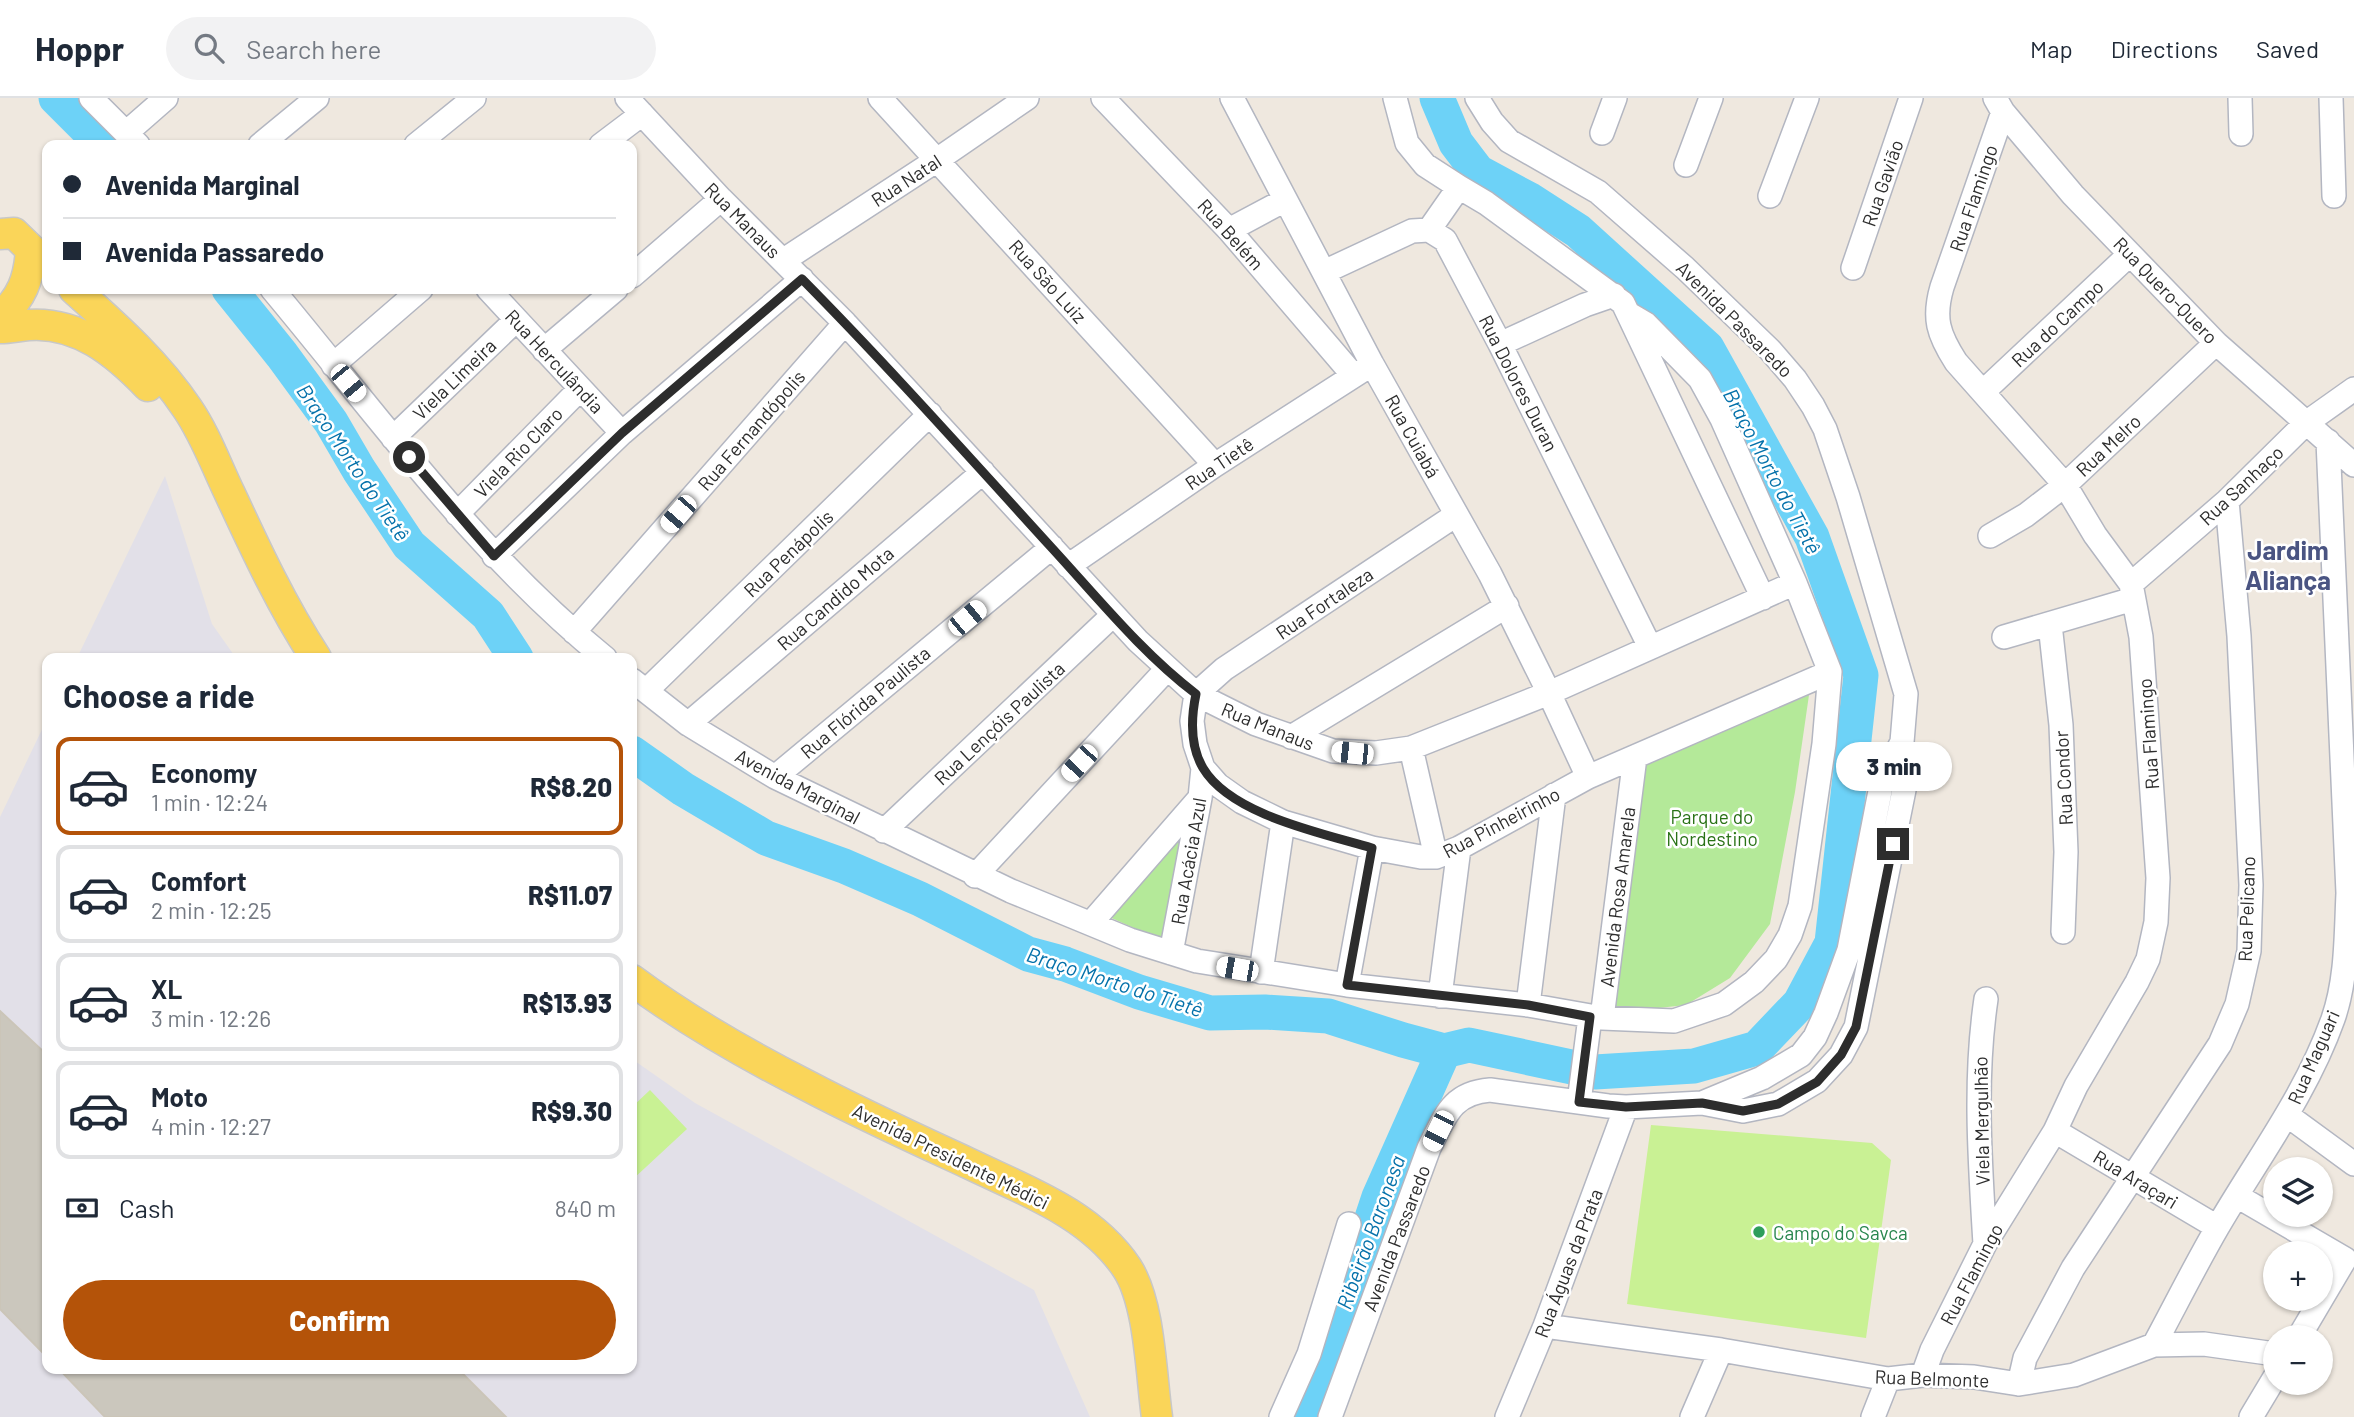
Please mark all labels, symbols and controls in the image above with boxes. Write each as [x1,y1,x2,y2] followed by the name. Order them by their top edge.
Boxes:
[166,17,656,80] search box
[35,28,124,68] text: Hoppr
[190,29,228,67] icon: search
[246,33,381,64] text: Search here
[2030,34,2073,63] text: Map
[2111,34,2218,63] text: Directions
[2256,34,2319,63] text: Saved
[1856,137,1908,229] street label: Rua Gavião
[1944,142,2002,254] street label: Rua Flamingo
[867,149,945,211] street label: Rua Natal
[105,169,299,200] text: Avenida Marginal
[700,177,786,263] street label: Rua Manaus
[1193,194,1269,274] street label: Rua Belém
[2109,232,2223,348] street label: Rua Quero-Quero
[1005,235,1091,327] street label: Rua São Luiz
[105,236,324,267] text: Avenida Passaredo
[1672,256,1798,382] street label: Avenida Passaredo
[2006,275,2108,371] street label: Rua do Campo
[501,304,609,418] street label: Rua Herculândia
[1475,311,1563,455] street label: Rua Dolores Duran
[408,334,500,424] street label: Viela Limeira
[327,360,370,406] car
[692,365,810,495] street label: Rua Fernandópolis
[292,379,416,545] water label: Braço Morto do Tietê
[1719,384,1827,558] water label: Braço Morto do Tietê
[1381,390,1445,482] street label: Rua Cuiabá
[469,402,567,502] street label: Viela Rio Claro
[2071,409,2145,481] street label: Rua Melro
[1180,432,1258,494] street label: Rua Tietê
[2194,440,2288,530] street label: Rua Sanhaço
[393,441,425,473] route start
[657,491,700,537] car
[739,505,837,601] street label: Rua Penápolis
[2245,534,2331,595] district label: Jardim Aliança
[772,541,898,655] street label: Rua Candido Mota
[1271,562,1377,644] street label: Rua Fortaleza
[945,596,990,640] car
[795,641,935,763] street label: Rua Flórida Paulista
[929,657,1069,789] street label: Rua Lençóis Paulista
[63,676,255,714] text: Choose a ride
[2133,678,2163,790] street label: Rua Flamingo
[1218,697,1318,755] street label: Rua Manaus
[2049,730,2077,826] street label: Rua Condor
[1057,740,1102,786] car
[1331,740,1374,766] car
[1835,742,1951,792] callout: 3 min
[732,743,864,829] street label: Avenida Marginal
[1866,752,1922,780] text: 3 min
[67,755,130,818] icon: car
[151,757,257,788] text: Economy
[530,771,612,802] text: R$8.20
[1439,782,1563,862] street label: Rua Pinheirinho
[151,788,268,816] text: 1 min · 12:24
[1165,796,1211,926] street label: Rua Acácia Azul
[1666,805,1758,850] park label: Parque do Nordestino
[1595,806,1639,988] street label: Avenida Rosa Amarela
[1877,828,1909,860] route end
[2233,856,2259,962] street label: Rua Pelicano
[67,863,130,926] icon: car
[151,865,247,896] text: Comfort
[528,879,612,910] text: R$11.07
[151,896,272,924] text: 2 min · 12:25
[1024,941,1206,1021] water label: Braço Morto do Tietê
[1215,955,1260,983] car
[67,971,130,1034] icon: car
[151,973,182,1004] text: XL
[523,987,612,1018] text: R$13.93
[151,1004,271,1032] text: 3 min · 12:26
[2282,1006,2344,1108] street label: Rua Maguari
[1968,1056,1994,1186] street label: Viela Mergulhão
[67,1079,130,1142] icon: car
[151,1081,208,1112] text: Moto
[531,1095,612,1126] text: R$9.30
[849,1098,1053,1214] street label: Avenida Presidente Médici
[1420,1108,1457,1154] car
[151,1112,271,1140] text: 4 min · 12:27
[2089,1145,2183,1213] street label: Rua Araçari
[1331,1152,1409,1312] water label: Ribeirão Baronesa
[2263,1157,2333,1395] map controls
[2263,1157,2333,1227] button: layers
[1357,1161,1435,1315] street label: Avenida Passaredo
[1529,1185,1607,1341] street label: Rua Águas da Prata
[63,1189,101,1227] icon: cash
[119,1192,174,1223] text: Cash
[555,1194,616,1222] text: 840 m
[1935,1219,2007,1329] street label: Rua Flamingo
[1773,1221,1908,1244] place label: Campo do Savca
[1751,1224,1767,1240] marker: Campo do Savca
[2263,1241,2333,1311] button: +
[63,1280,616,1360] button: Confirm
[2263,1325,2333,1395] button: −
[1874,1365,1990,1391] street label: Rua Belmonte

